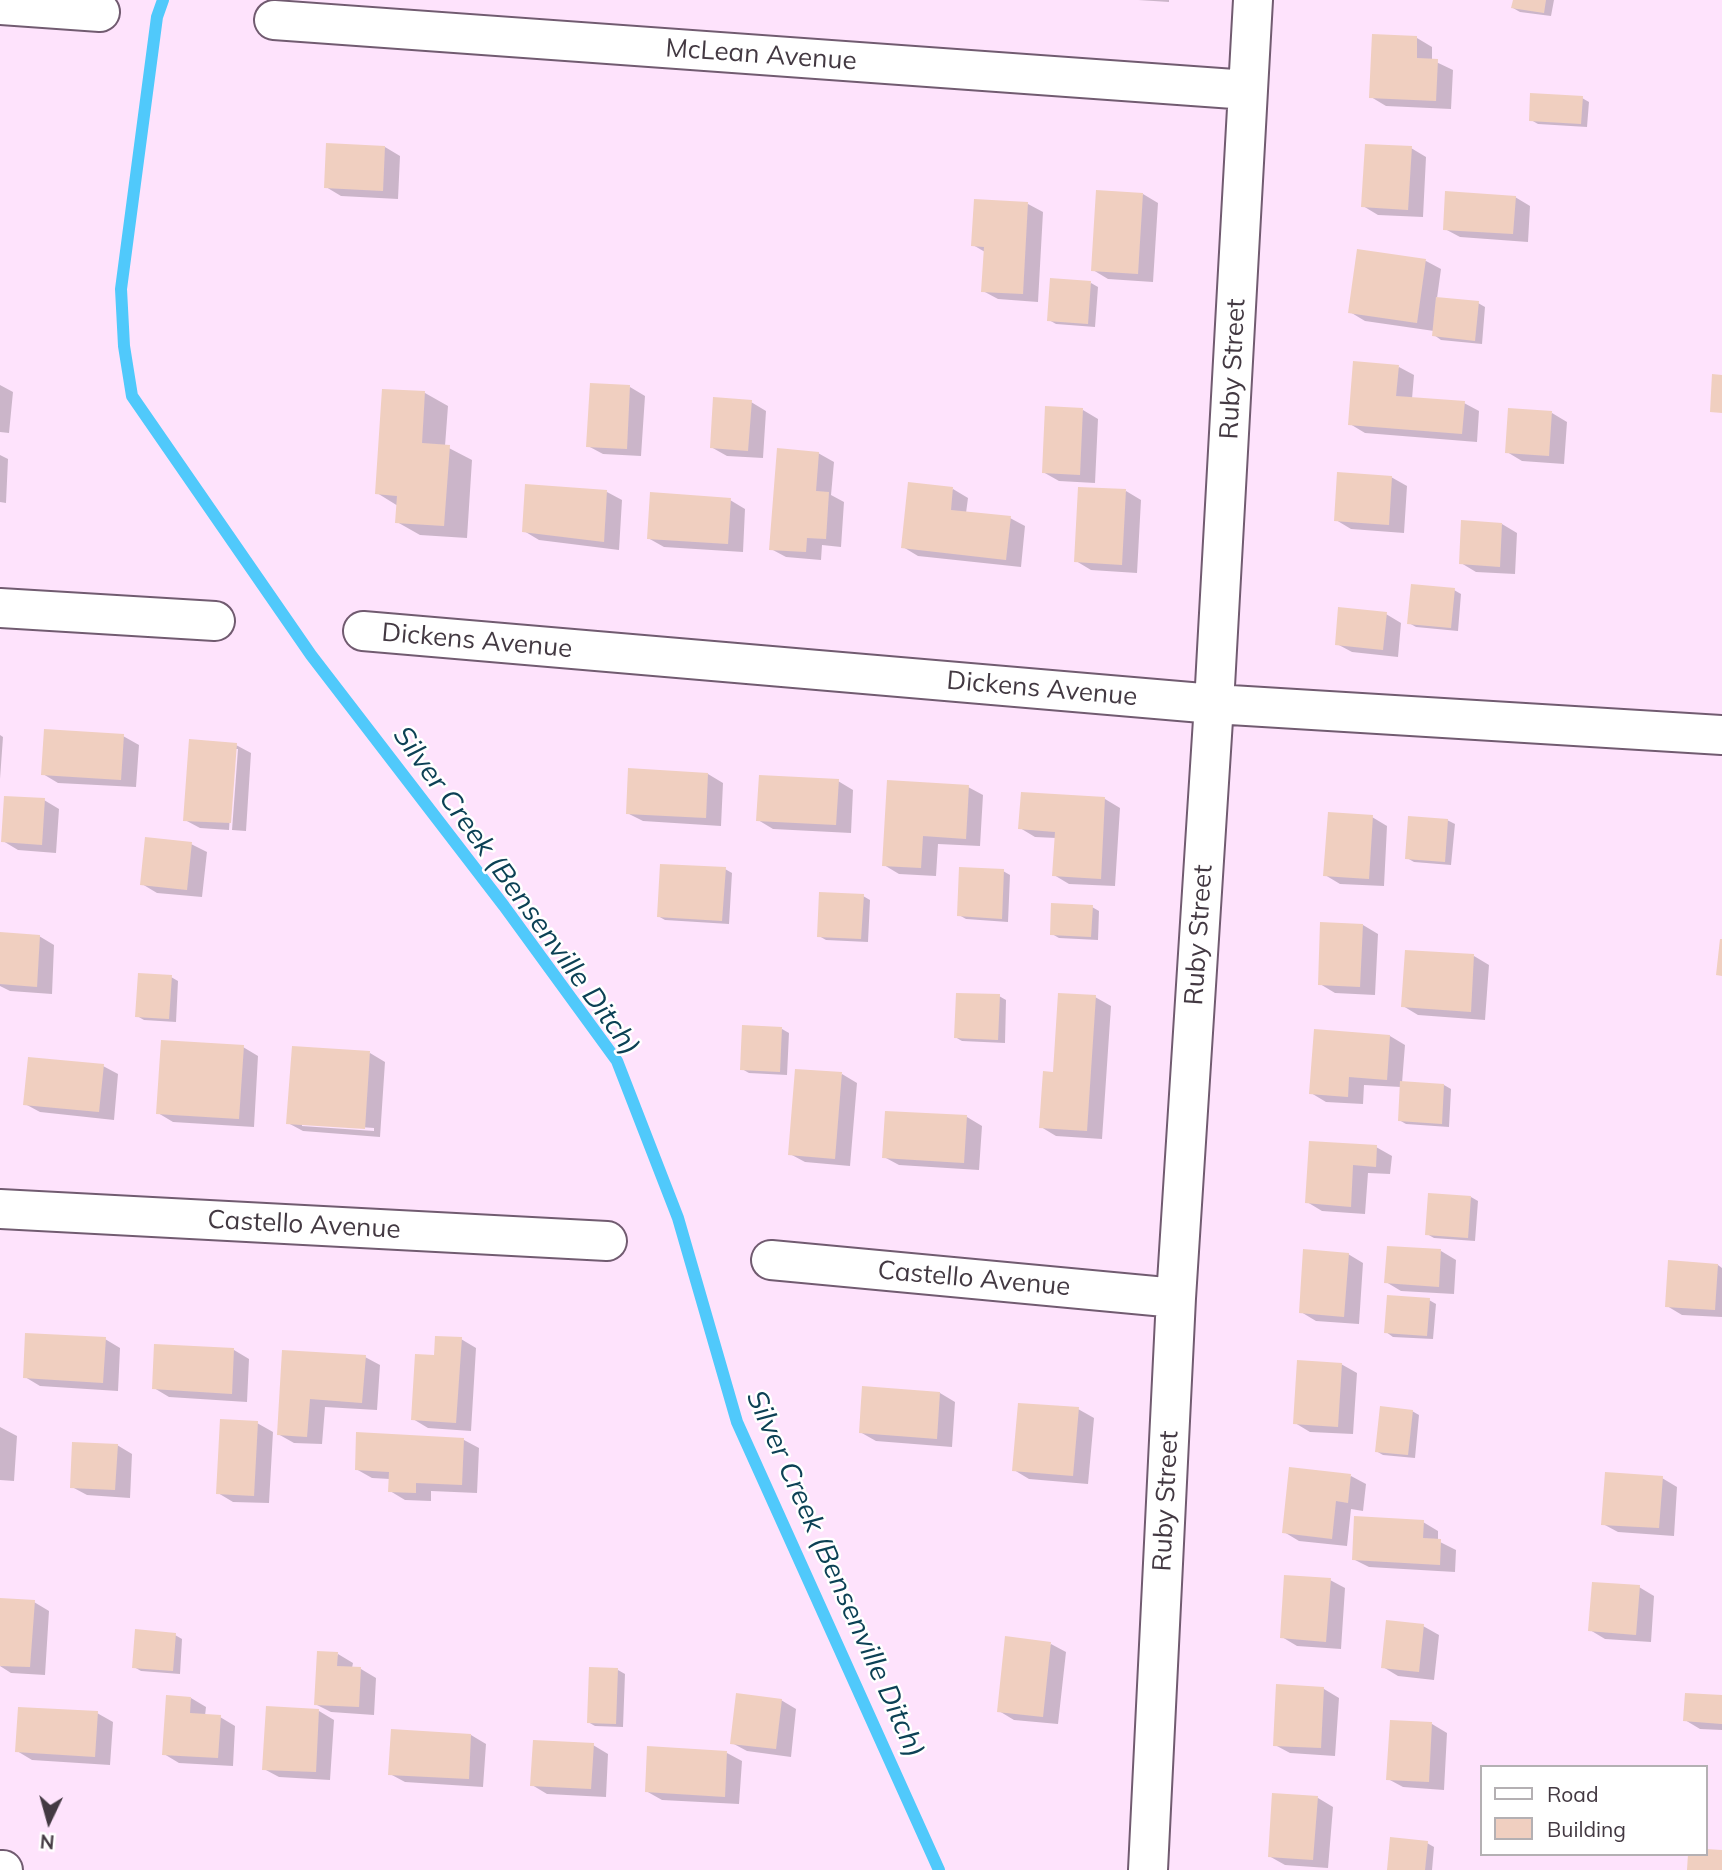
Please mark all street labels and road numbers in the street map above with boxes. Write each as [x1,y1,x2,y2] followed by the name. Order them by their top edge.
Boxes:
[664,33,858,77] street label: McLean Avenue
[1214,298,1252,440] street label: Ruby Street
[380,617,574,665] street label: Dickens Avenue
[945,665,1139,713] street label: Dickens Avenue
[1179,864,1219,1006] street label: Ruby Street
[207,1204,401,1246] street label: Castello Avenue
[876,1255,1072,1303] street label: Castello Avenue
[1147,1430,1185,1572] street label: Ruby Street

